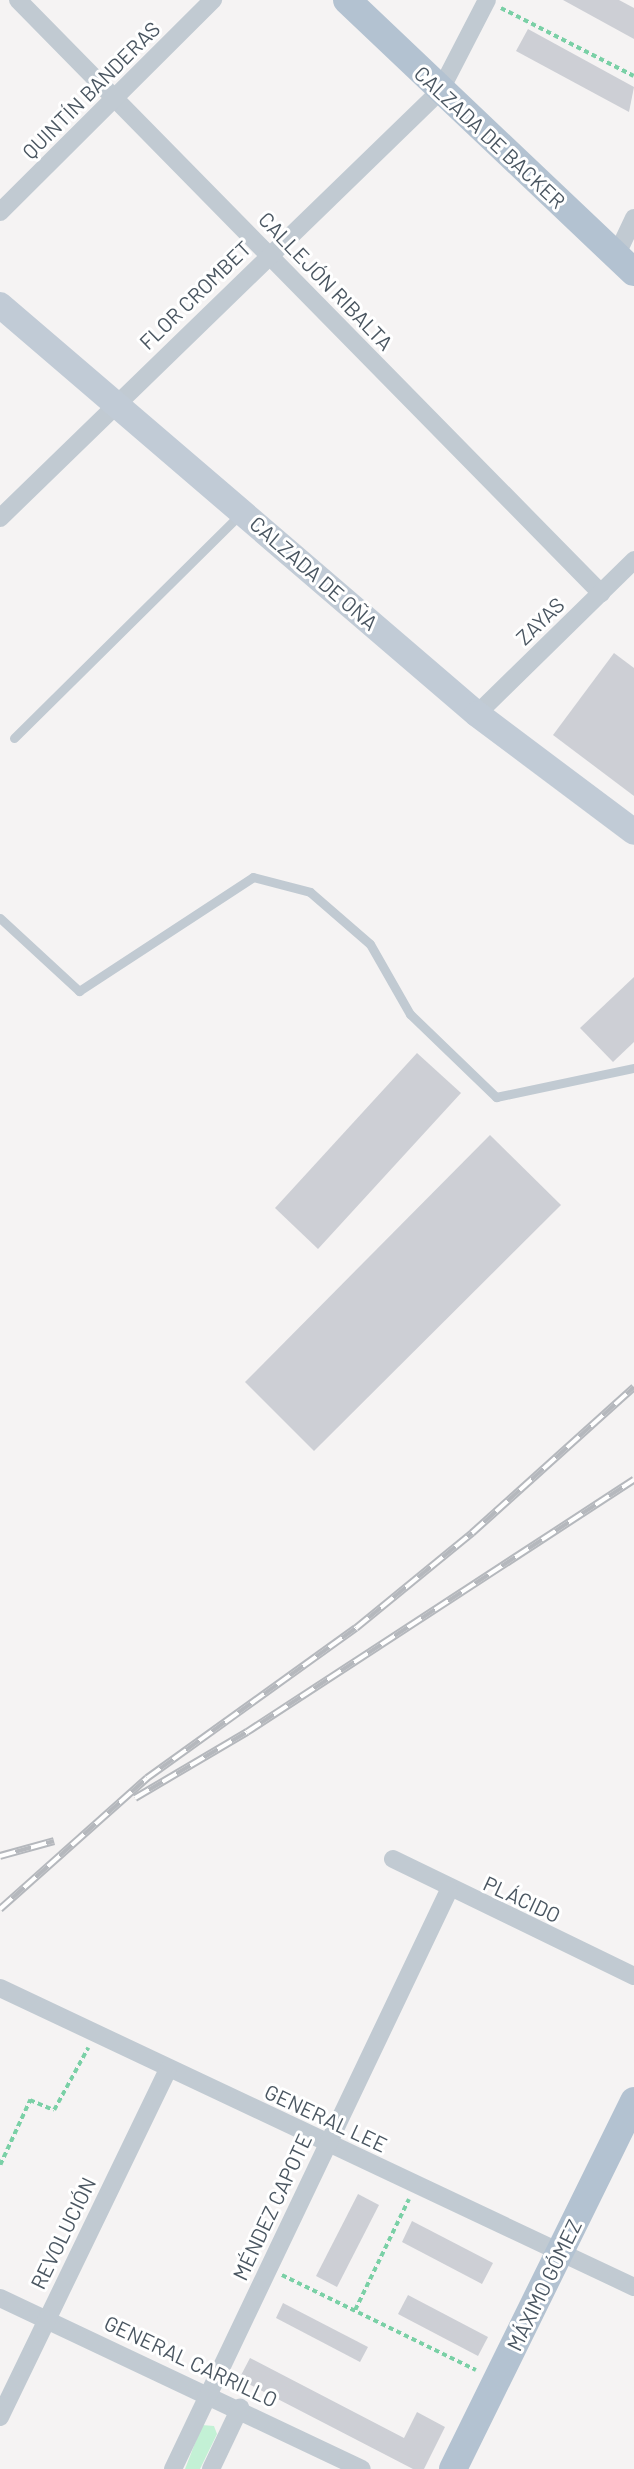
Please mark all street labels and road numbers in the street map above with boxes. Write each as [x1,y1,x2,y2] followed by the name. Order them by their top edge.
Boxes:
[17,16,165,164] street label: QUINTÍN BANDERAS
[409,61,571,213] street label: CALZADA DE BACKER
[254,207,398,355] street label: CALLEJÓN RIBALTA
[134,235,256,355] street label: FLOR CROMBET
[245,511,383,635] street label: CALZADA DE OÑA
[511,592,569,650] street label: ZAYAS
[480,1870,564,1928] street label: PLÁCIDO
[261,2079,391,2157] street label: GENERAL LEE
[227,2130,317,2284] street label: MÉNDEZ CAPOTE
[25,2173,101,2293] street label: REVOLUCIÓN
[501,2215,587,2355] street label: MÁXIMO GÓMEZ
[100,2310,282,2412] street label: GENERAL CARRILLO

